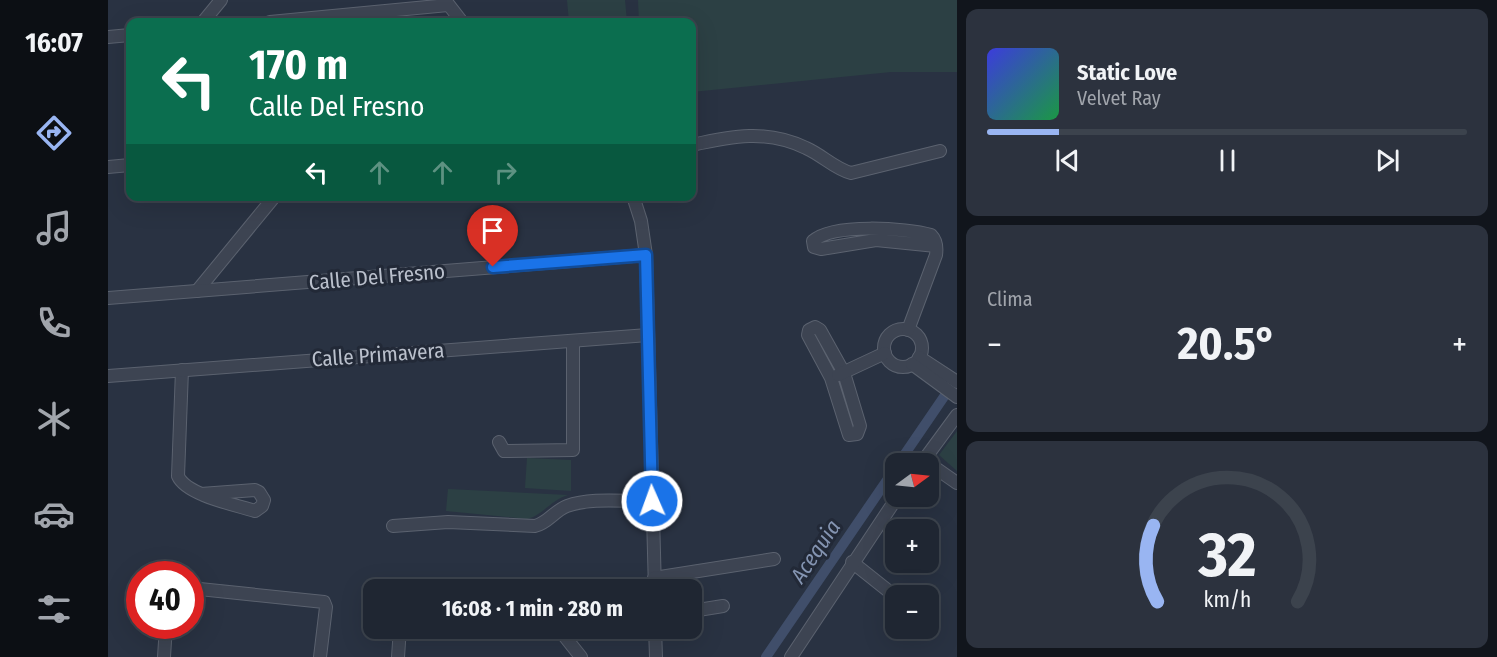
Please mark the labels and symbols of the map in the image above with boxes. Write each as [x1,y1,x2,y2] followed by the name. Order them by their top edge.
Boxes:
[467,205,518,267] pin
[308,258,446,296] street label: Calle Del Fresno
[311,337,445,373] street label: Calle Primavera
[885,453,939,507] north arrow
[620,469,684,533] position arrow
[784,514,846,589] water label: Acequia
[126,561,204,639] speed limit sign: 40

